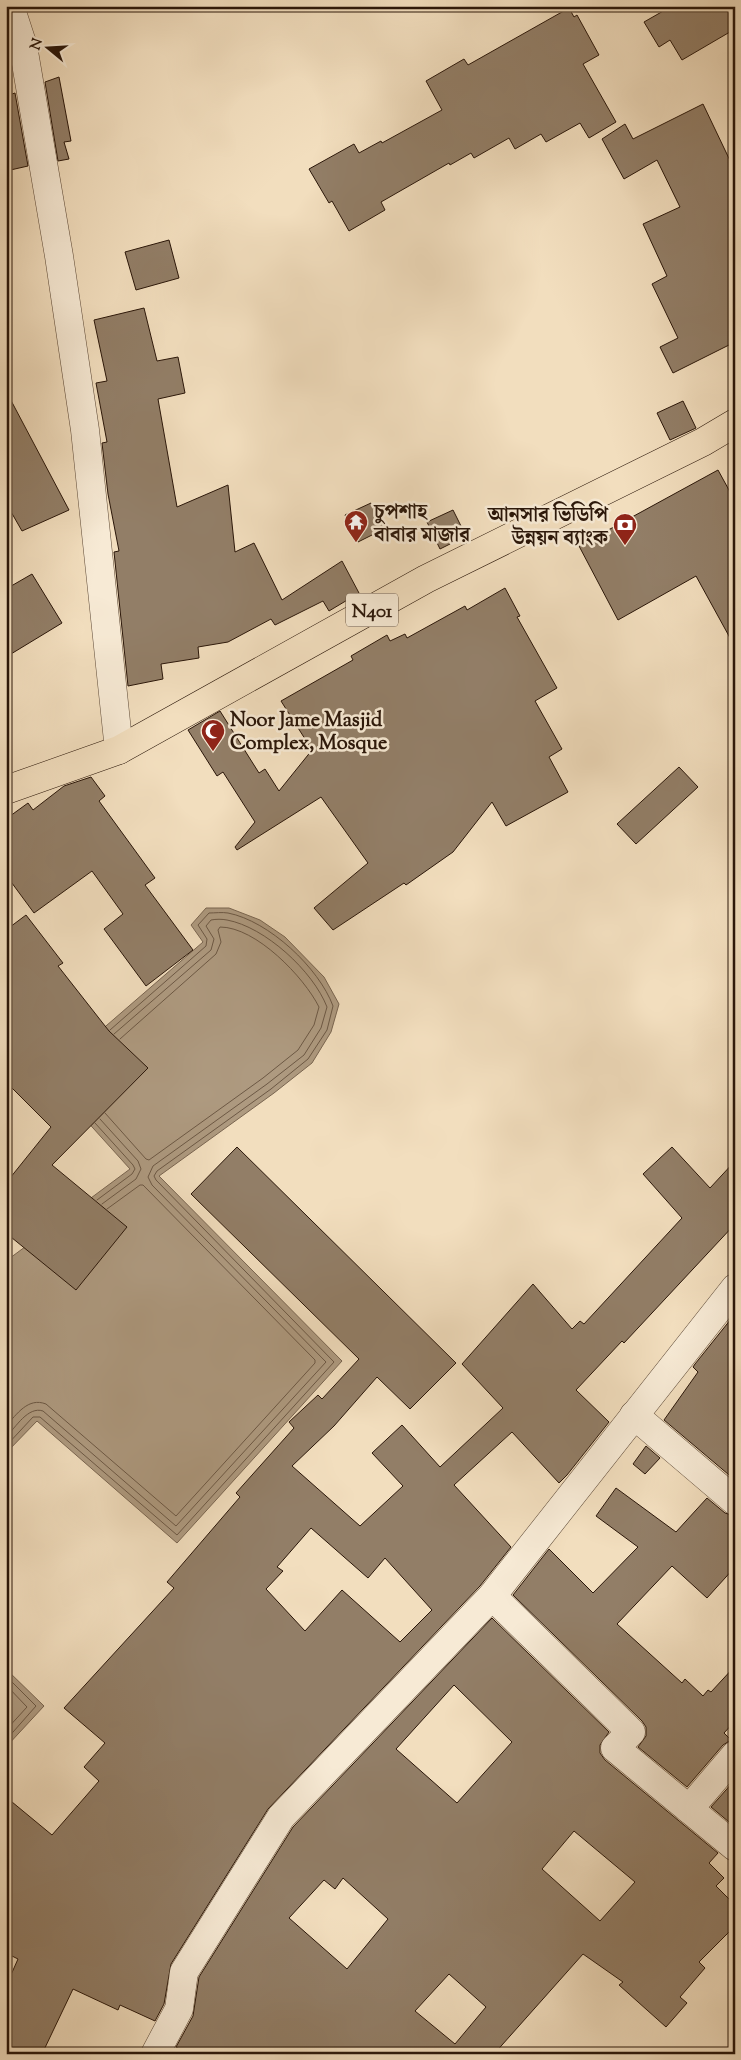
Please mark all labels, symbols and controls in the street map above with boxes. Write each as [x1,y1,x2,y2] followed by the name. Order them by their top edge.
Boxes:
[22,22,72,72] north arrow
[26,36,49,53] text: N
[373,499,471,551] place label: চুপশাহ বাবার মাজার
[487,501,609,554] place label: আনসার ভিডিপি উন্নয়ন ব্যাংক
[343,509,369,543] temple icon: চুপশাহ বাবার মাজার
[612,512,638,546] bank icon: আনসার ভিডিপি উন্নয়ন ব্যাংক
[346,594,398,626] road number: N401
[230,707,387,759] place label: Noor Jame Masjid Complex, Mosque
[200,718,226,752] mosque icon: Noor Jame Masjid Complex, Mosque

